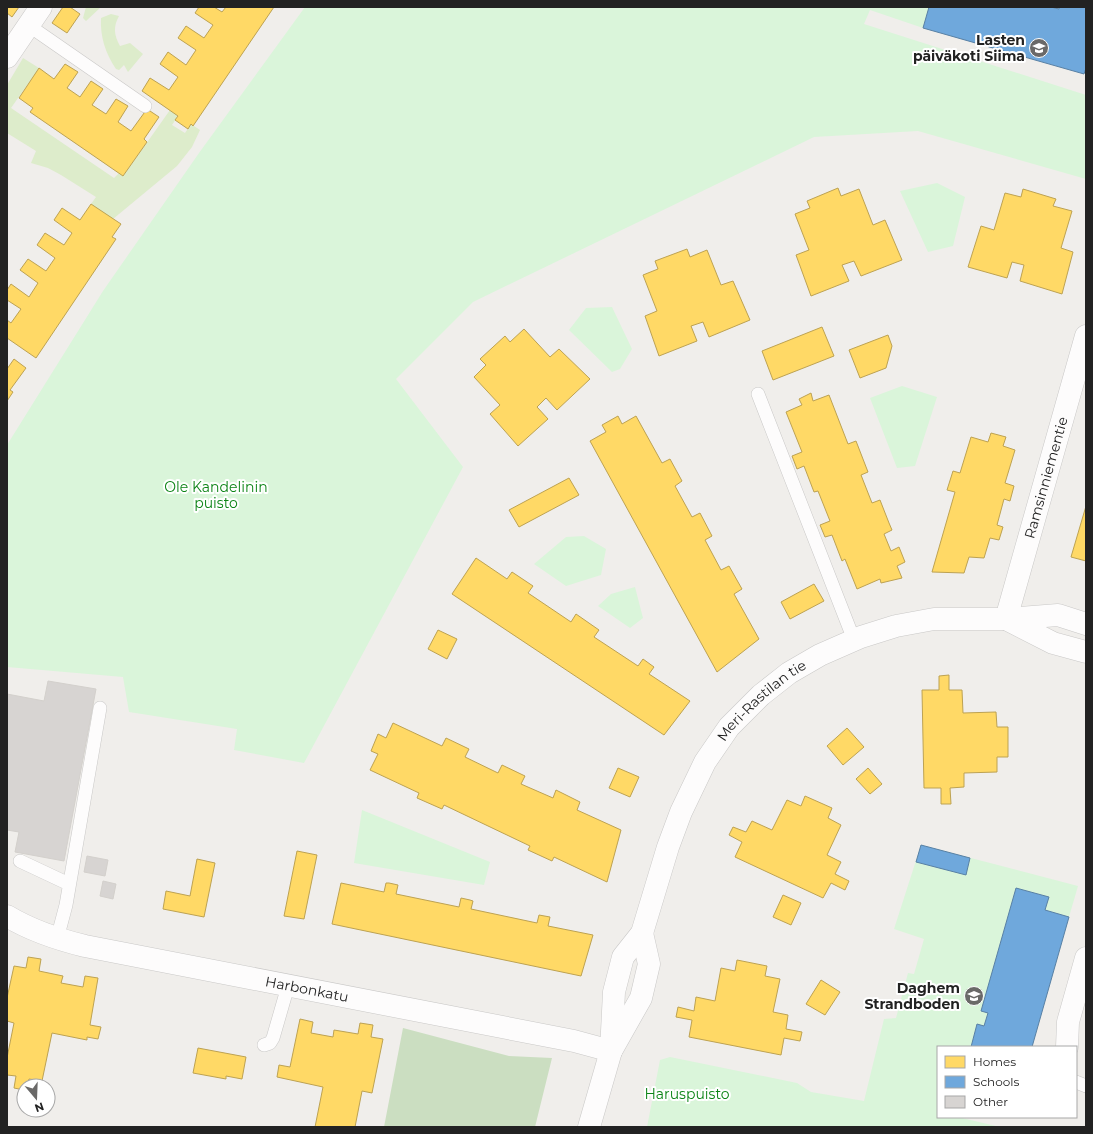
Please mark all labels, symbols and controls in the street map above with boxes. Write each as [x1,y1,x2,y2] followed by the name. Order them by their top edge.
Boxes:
[913,31,1025,65] place label: Lasten päiväkoti Siima
[1028,37,1050,59] school or university icon: Lasten päiväkoti Siima
[1020,415,1072,540] street label: Ramsinniementie
[164,478,268,512] park label: Ole Kandelinin puisto
[713,656,809,744] street label: Meri-Rastilan tie
[264,972,350,1006] street label: Harbonkatu
[864,979,960,1013] place label: Daghem Strandboden
[963,985,985,1007] school or university icon: Daghem Strandboden
[937,1046,1077,1118] legend
[973,1054,1016,1069] text: Homes
[973,1074,1019,1089] text: Schools
[16,1078,56,1118] north arrow
[644,1085,730,1103] park label: Haruspuisto
[973,1094,1008,1109] text: Other
[33,1099,46,1116] text: N

